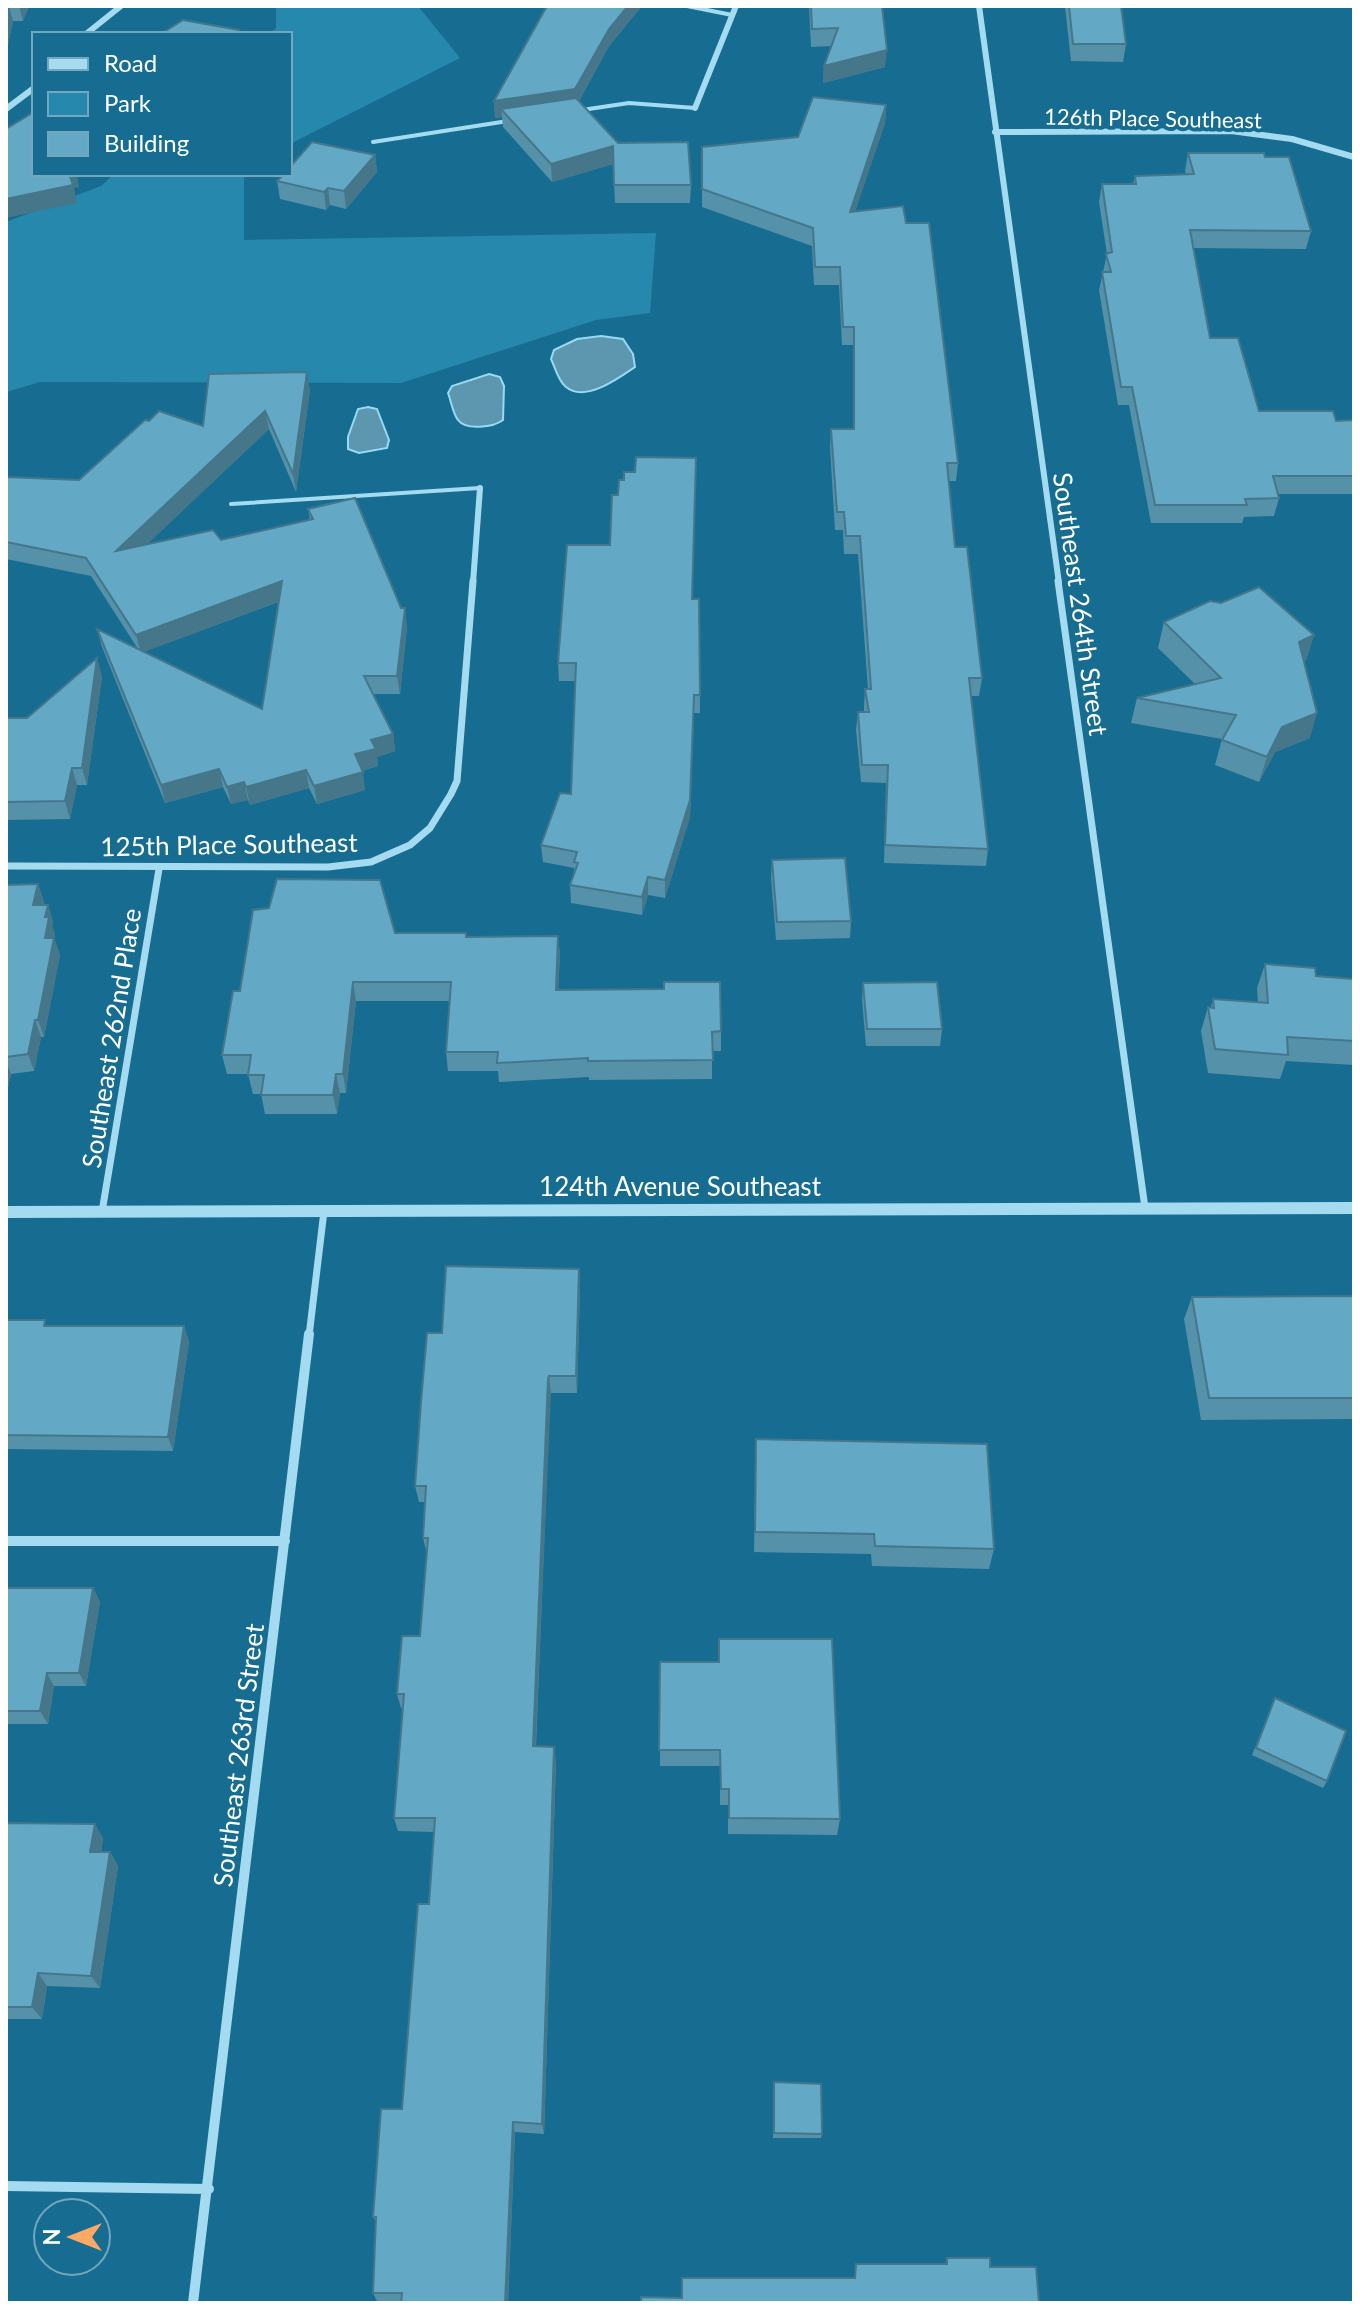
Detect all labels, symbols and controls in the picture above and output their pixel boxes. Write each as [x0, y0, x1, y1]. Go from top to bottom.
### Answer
legend [32, 32, 292, 176]
text: Road [104, 48, 157, 77]
text: Park [104, 88, 152, 117]
street label: 126th Place Southeast [1044, 103, 1262, 133]
text: Building [104, 128, 189, 157]
street label: Southeast 264th Street [1047, 470, 1115, 738]
street label: 125th Place Southeast [100, 826, 359, 862]
street label: Southeast 262nd Place [75, 906, 147, 1170]
street label: 124th Avenue Southeast [539, 1170, 822, 1202]
street label: Southeast 263rd Street [206, 1621, 270, 1888]
north arrow [32, 2197, 112, 2277]
text: N [38, 2229, 65, 2245]

